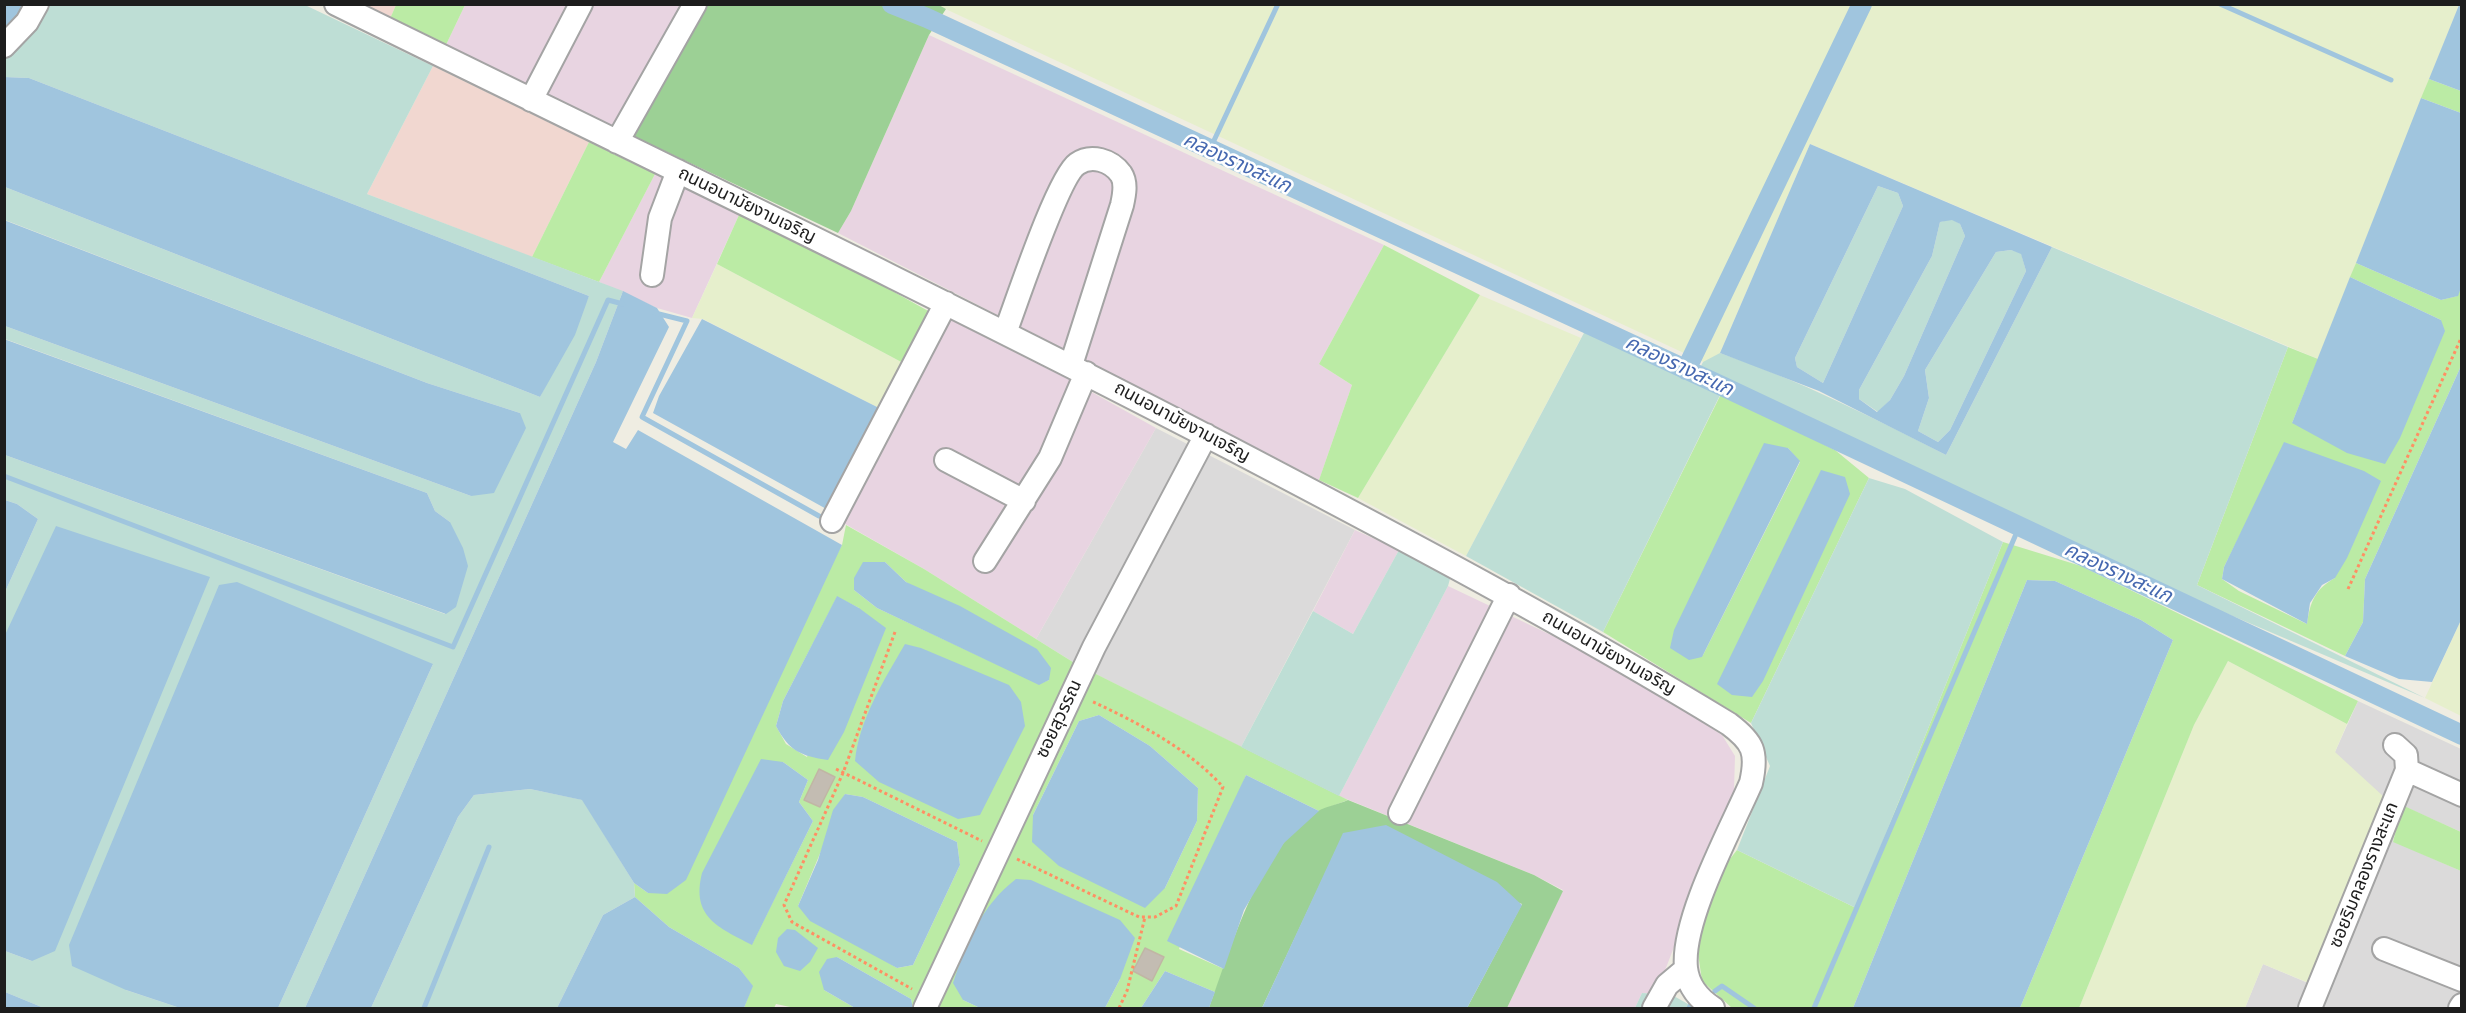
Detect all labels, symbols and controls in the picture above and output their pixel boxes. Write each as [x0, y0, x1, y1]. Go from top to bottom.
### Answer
water label: คลองรางสะแก [1179, 128, 1295, 198]
street label: ถนนอนามัยงามเจริญ [674, 162, 820, 248]
water label: คลองรางสะแก [1621, 331, 1737, 401]
street label: ถนนอนามัยงามเจริญ [1110, 377, 1254, 467]
water label: คลองรางสะแก [2060, 538, 2176, 608]
street label: ถนนอนามัยงามเจริญ [1538, 606, 1680, 700]
street label: ซอยสุวรรณ [1031, 676, 1087, 762]
street label: ซอยริมคลองรางสะแก [2325, 799, 2403, 951]

